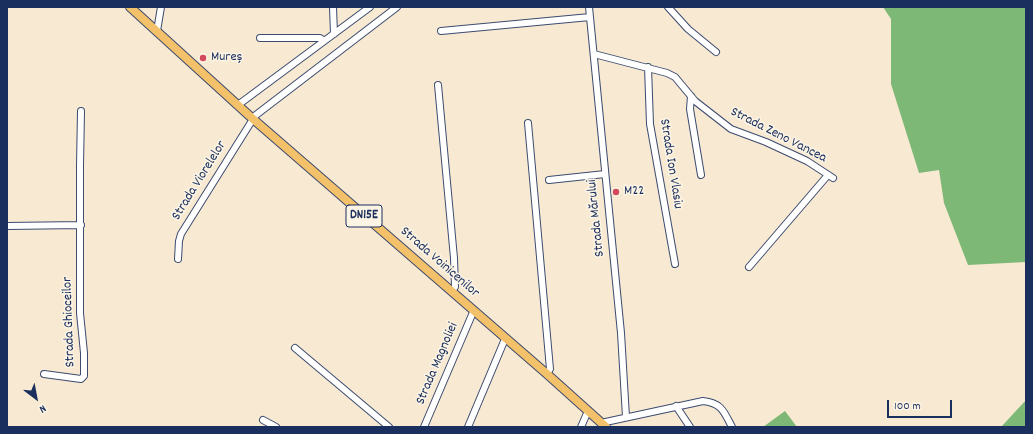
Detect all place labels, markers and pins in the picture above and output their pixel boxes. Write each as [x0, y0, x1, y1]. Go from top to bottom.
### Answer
place label: Mureș [211, 50, 242, 66]
marker: Mureș [198, 53, 208, 63]
place label: M22 [624, 184, 644, 200]
marker: M22 [611, 187, 621, 197]

